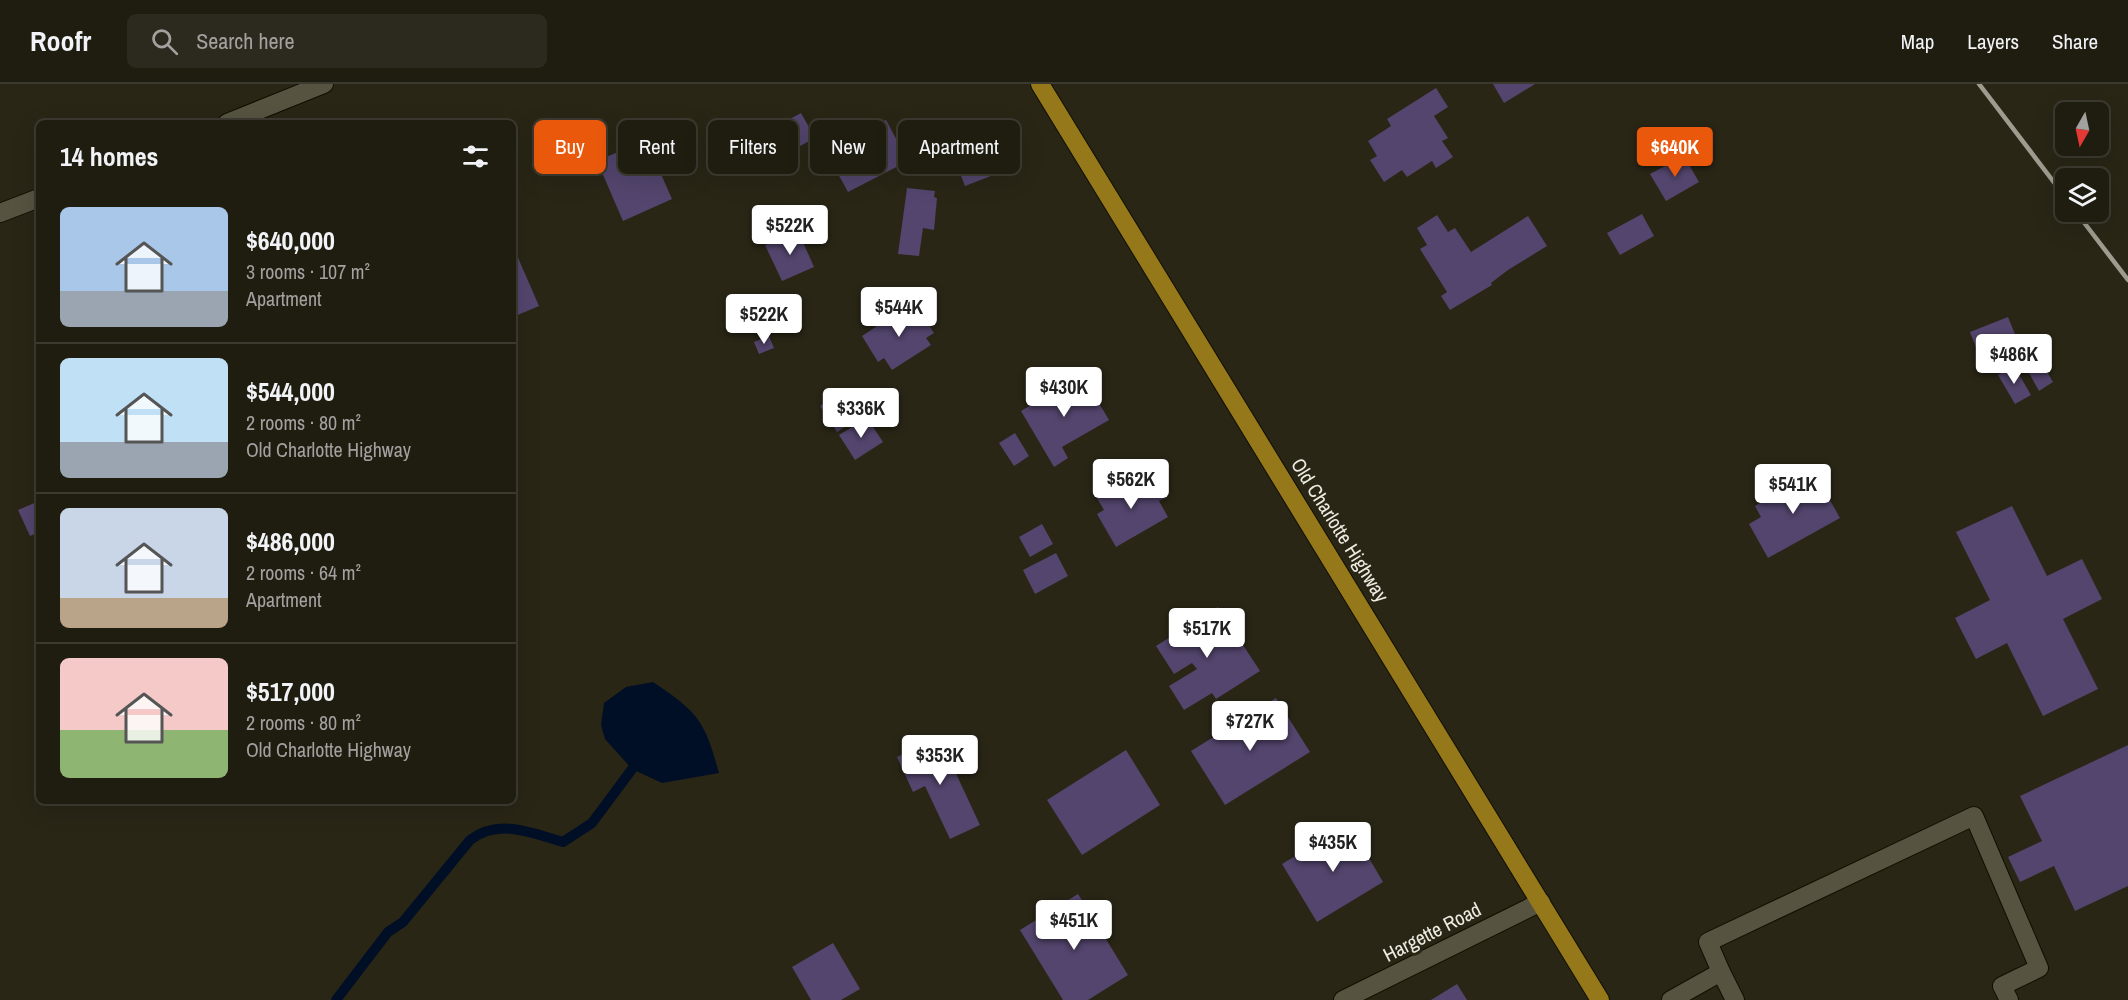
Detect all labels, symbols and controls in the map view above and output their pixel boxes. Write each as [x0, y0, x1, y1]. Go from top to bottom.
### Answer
search box [127, 14, 547, 68]
text: Roofr [30, 22, 91, 60]
icon: search [148, 25, 181, 58]
text: Search here [196, 26, 295, 56]
text: Map [1901, 27, 1934, 56]
text: Layers [1967, 27, 2019, 56]
text: Share [2052, 27, 2098, 56]
north arrow [2055, 102, 2109, 156]
map controls [2055, 102, 2109, 222]
chip: Buy [534, 120, 606, 174]
chip: Rent [618, 120, 696, 174]
chip: Filters [708, 120, 798, 174]
chip: New [810, 120, 886, 174]
chip: Apartment [898, 120, 1020, 174]
pin: $640K [1633, 127, 1717, 178]
text: $640K [1651, 133, 1699, 160]
text: 14 homes [60, 139, 158, 174]
icon: filters [459, 140, 492, 173]
button: layers [2055, 168, 2109, 222]
pin: $522K [748, 205, 832, 256]
text: $522K [766, 211, 814, 238]
text: $640,000 [246, 223, 335, 258]
icon: home [108, 231, 180, 303]
text: 3 rooms · 107 m² [246, 258, 370, 285]
text: Apartment [246, 285, 322, 312]
pin: $544K [857, 287, 941, 338]
text: $544K [875, 293, 923, 320]
pin: $522K [722, 294, 806, 345]
text: $522K [740, 300, 788, 327]
pin: $486K [1972, 334, 2056, 385]
text: $486K [1990, 340, 2038, 367]
pin: $430K [1022, 367, 1106, 418]
text: $430K [1040, 373, 1088, 400]
text: $544,000 [246, 374, 335, 409]
icon: home [108, 382, 180, 454]
pin: $336K [819, 388, 903, 439]
text: $336K [837, 394, 885, 421]
text: 2 rooms · 80 m² [246, 409, 361, 436]
text: Old Charlotte Highway [246, 436, 411, 463]
street label: Old Charlotte Highway [1285, 453, 1396, 608]
pin: $562K [1089, 459, 1173, 510]
pin: $541K [1751, 464, 1835, 515]
text: $562K [1107, 465, 1155, 492]
text: $541K [1769, 470, 1817, 497]
text: $486,000 [246, 524, 335, 559]
icon: home [108, 532, 180, 604]
text: 2 rooms · 64 m² [246, 559, 361, 586]
text: Apartment [246, 586, 322, 613]
pin: $517K [1165, 608, 1249, 659]
text: $517K [1183, 614, 1231, 641]
text: $517,000 [246, 674, 335, 709]
icon: home [108, 682, 180, 754]
pin: $727K [1208, 701, 1292, 752]
text: $727K [1226, 707, 1274, 734]
text: 2 rooms · 80 m² [246, 709, 361, 736]
pin: $353K [898, 735, 982, 786]
text: Old Charlotte Highway [246, 736, 411, 763]
text: $353K [916, 741, 964, 768]
pin: $435K [1291, 822, 1375, 873]
text: $435K [1309, 828, 1357, 855]
street label: Hargette Road [1378, 895, 1485, 968]
pin: $451K [1032, 900, 1116, 951]
text: $451K [1050, 906, 1098, 933]

